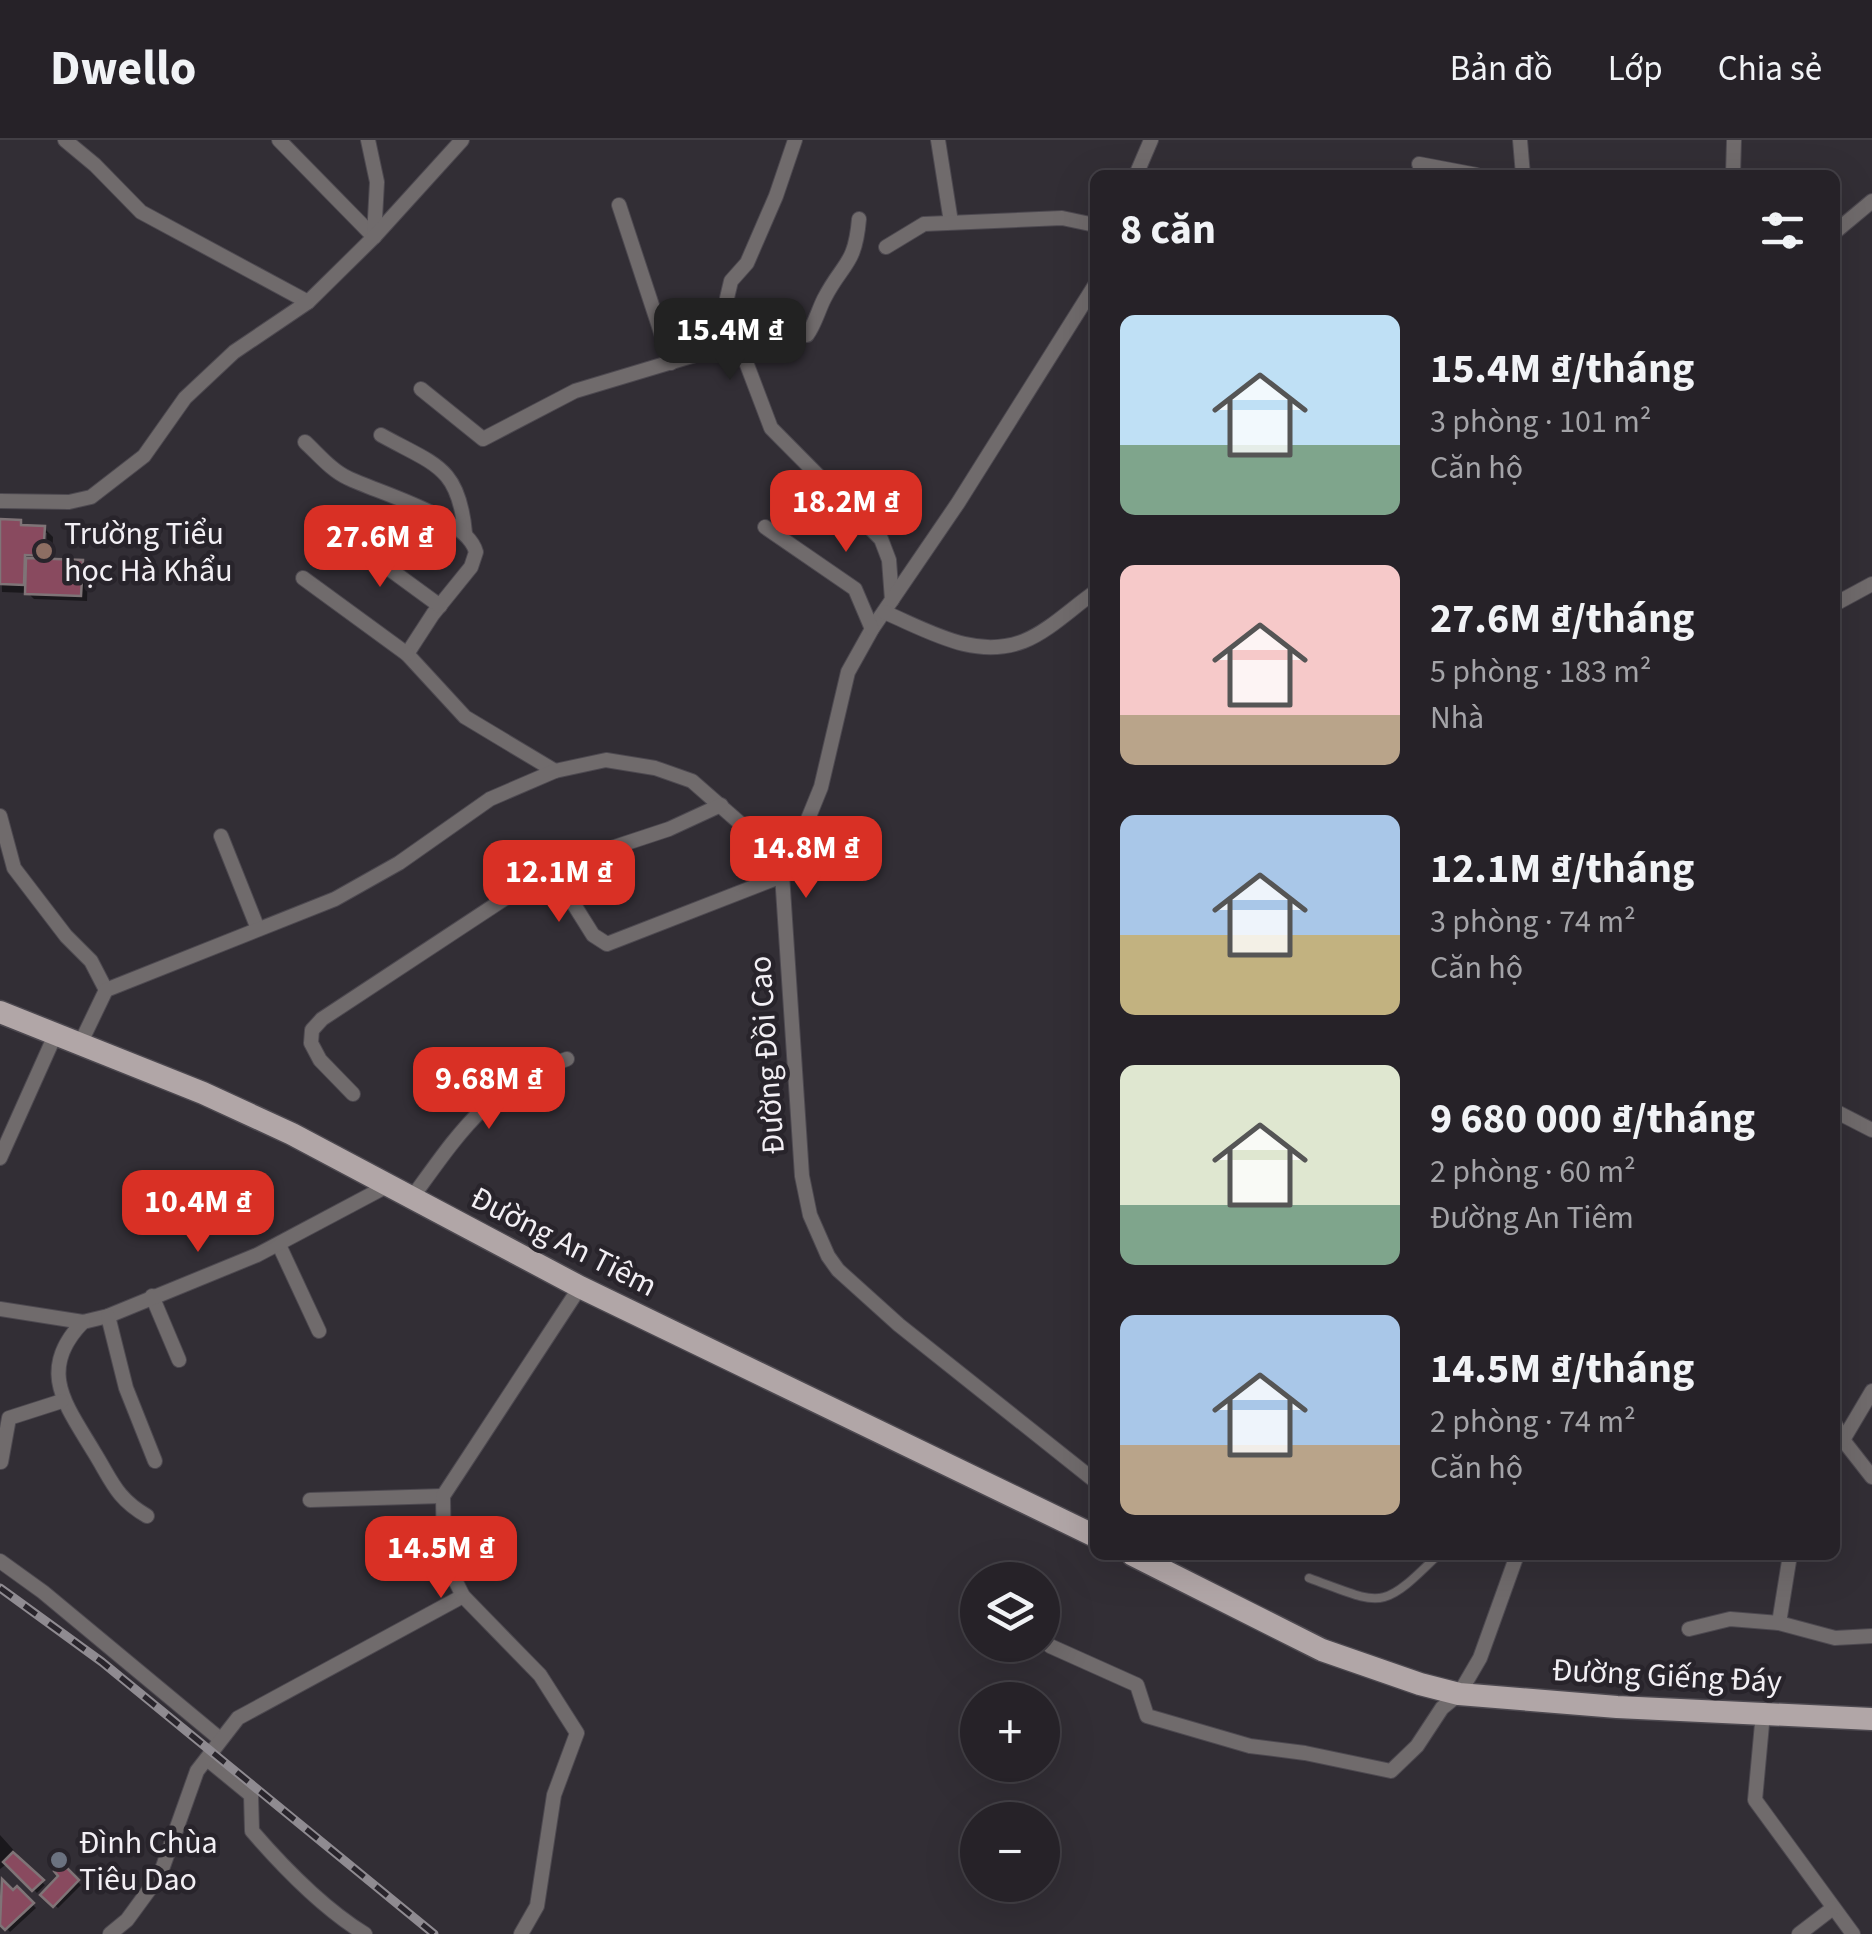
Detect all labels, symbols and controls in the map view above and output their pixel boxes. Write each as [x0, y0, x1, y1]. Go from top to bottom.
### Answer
text: Dwello [50, 35, 196, 103]
text: Bản đồ [1450, 44, 1553, 94]
text: Lớp [1608, 44, 1663, 94]
text: Chia sẻ [1718, 44, 1822, 94]
text: 8 căn [1120, 200, 1216, 260]
icon: filters [1755, 203, 1810, 258]
pin: 15.4M ₫ [638, 298, 822, 383]
text: 15.4M ₫ [676, 307, 784, 353]
text: 15.4M ₫/tháng [1430, 339, 1694, 399]
icon: home [1200, 355, 1320, 475]
text: 3 phòng · 101 m² [1430, 399, 1652, 445]
text: Căn hộ [1430, 445, 1523, 491]
pin: 18.2M ₫ [754, 470, 938, 555]
text: 18.2M ₫ [792, 479, 900, 525]
pin: 27.6M ₫ [288, 505, 472, 590]
place label: Trường Tiểu học Hà Khẩu [64, 511, 233, 594]
text: 27.6M ₫ [326, 514, 434, 560]
marker: Trường Tiểu học Hà Khẩu [33, 540, 55, 562]
text: 27.6M ₫/tháng [1430, 589, 1694, 649]
icon: home [1200, 605, 1320, 725]
text: 5 phòng · 183 m² [1430, 649, 1652, 695]
text: Nhà [1430, 695, 1484, 741]
pin: 14.8M ₫ [714, 816, 898, 901]
text: 14.8M ₫ [752, 825, 860, 871]
text: 12.1M ₫/tháng [1430, 839, 1694, 899]
pin: 12.1M ₫ [467, 840, 651, 925]
text: 12.1M ₫ [505, 849, 613, 895]
icon: home [1200, 855, 1320, 975]
text: 3 phòng · 74 m² [1430, 899, 1636, 945]
text: Căn hộ [1430, 945, 1523, 991]
street label: Đường Đồi Cao [737, 954, 797, 1156]
pin: 9.68M ₫ [397, 1047, 581, 1132]
text: 9.68M ₫ [435, 1056, 543, 1102]
text: 9 680 000 ₫/tháng [1430, 1089, 1755, 1149]
icon: home [1200, 1105, 1320, 1225]
text: 2 phòng · 60 m² [1430, 1149, 1636, 1195]
pin: 10.4M ₫ [106, 1170, 290, 1255]
street label: Đường An Tiêm [462, 1175, 665, 1309]
text: 10.4M ₫ [144, 1179, 252, 1225]
text: Đường An Tiêm [1430, 1195, 1634, 1241]
text: 14.5M ₫/tháng [1430, 1339, 1694, 1399]
icon: home [1200, 1355, 1320, 1475]
text: 2 phòng · 74 m² [1430, 1399, 1636, 1445]
text: Căn hộ [1430, 1445, 1523, 1491]
pin: 14.5M ₫ [349, 1516, 533, 1601]
text: 14.5M ₫ [387, 1525, 495, 1571]
map controls [960, 1562, 1060, 1902]
button: layers [960, 1562, 1060, 1662]
street label: Đường Giếng Đáy [1551, 1647, 1783, 1705]
button: + [960, 1682, 1060, 1782]
button: − [960, 1802, 1060, 1902]
place label: Đình Chùa Tiêu Dao [79, 1820, 218, 1903]
marker: Đình Chùa Tiêu Dao [48, 1849, 70, 1871]

